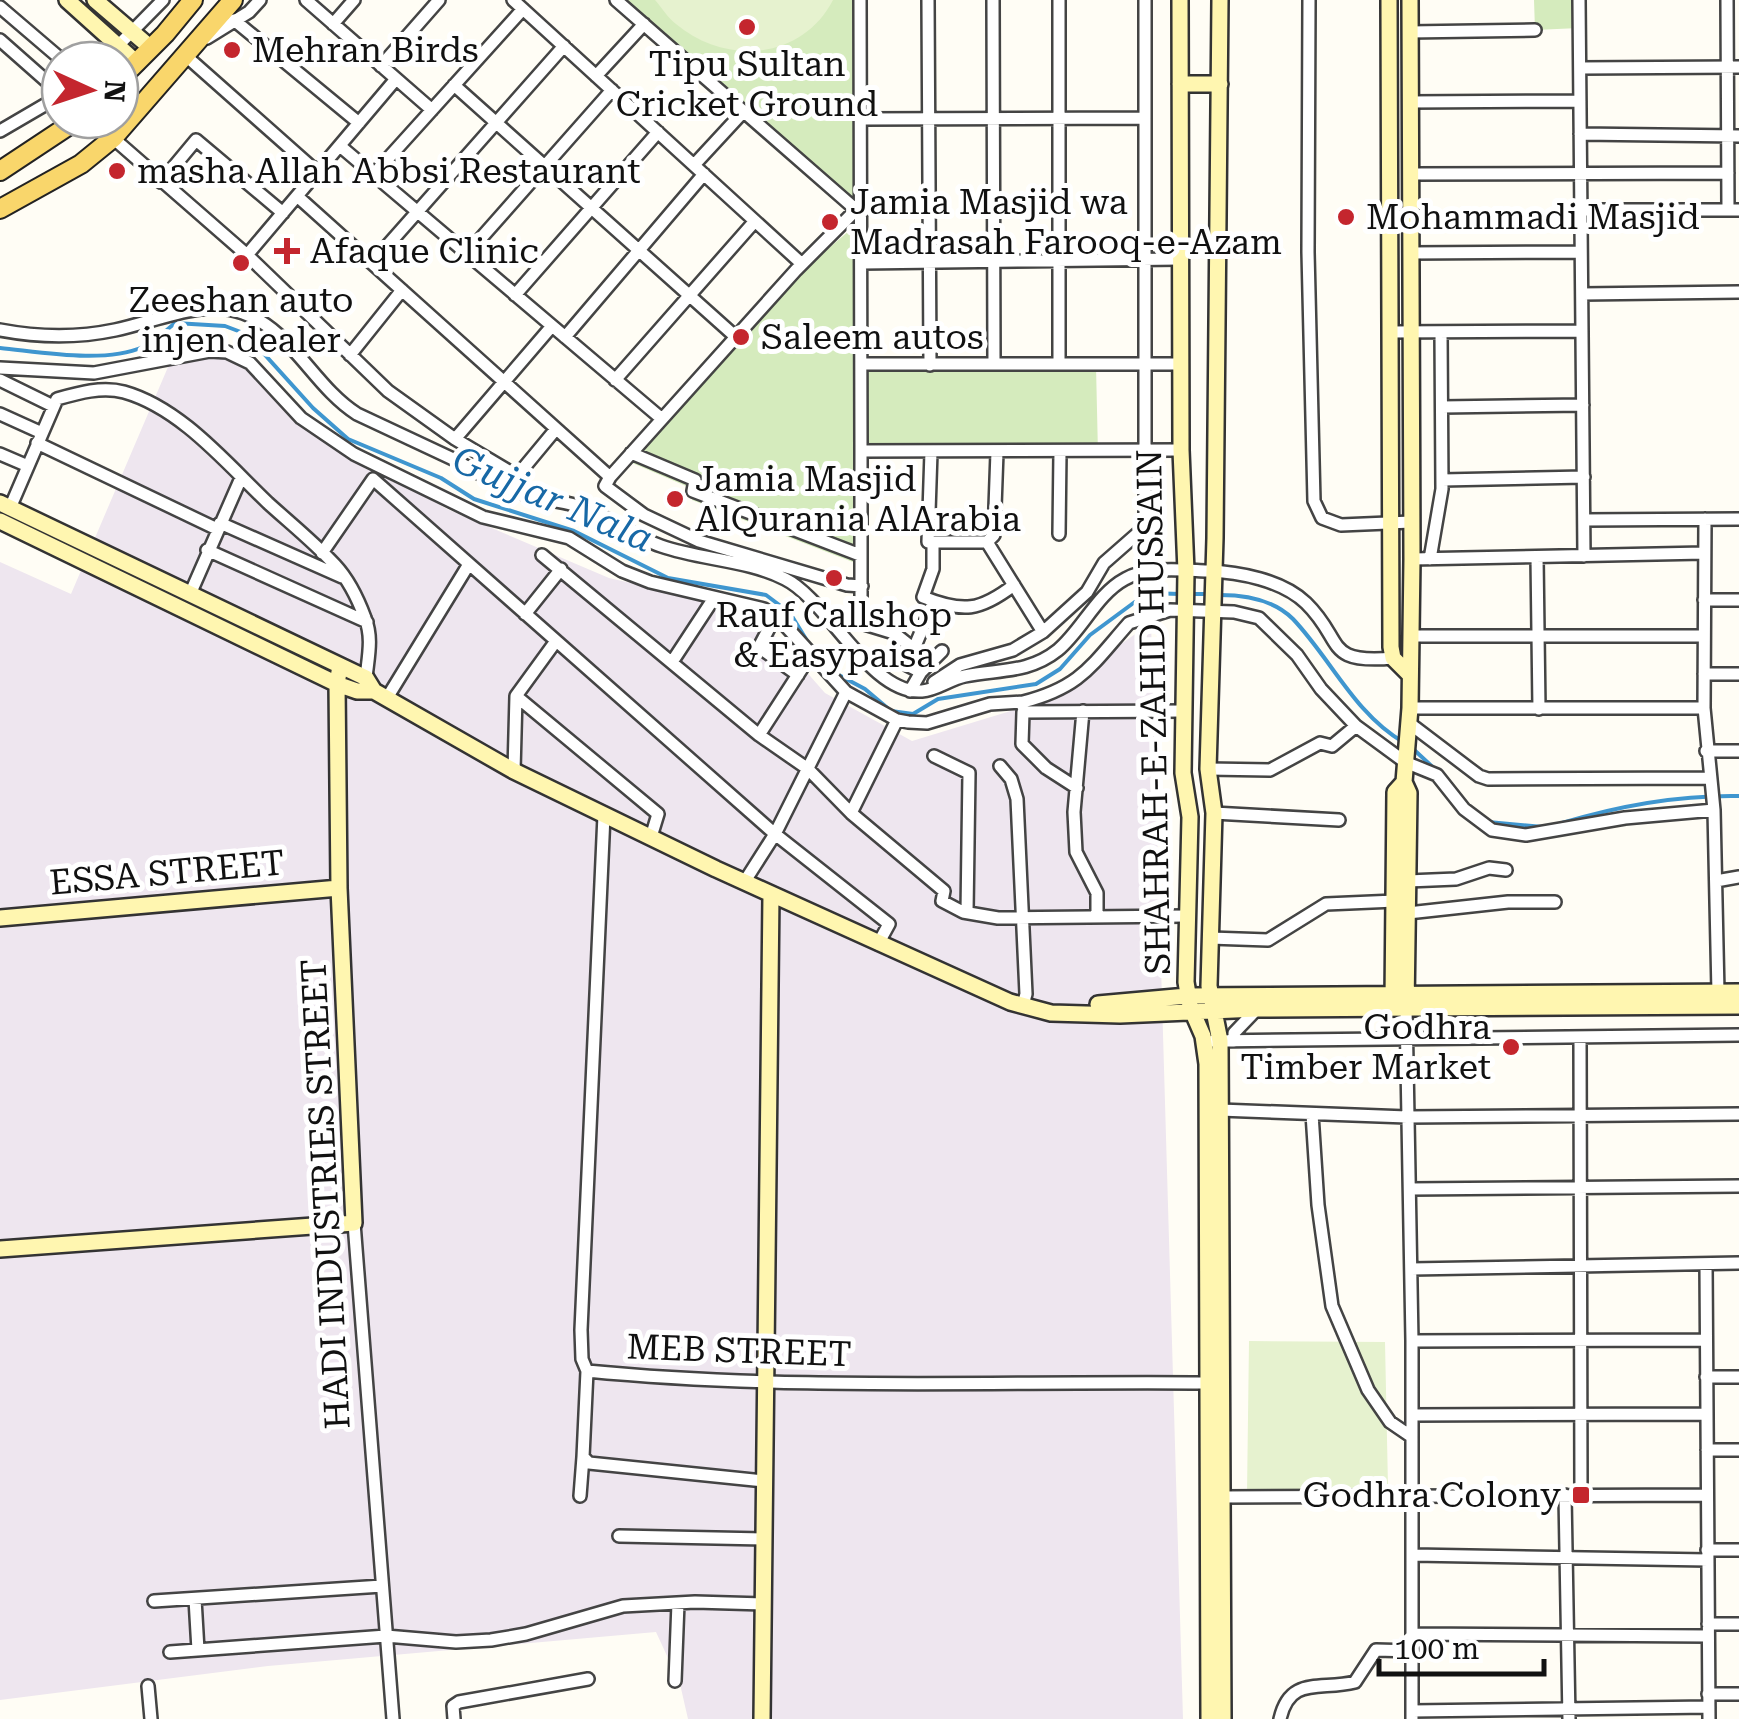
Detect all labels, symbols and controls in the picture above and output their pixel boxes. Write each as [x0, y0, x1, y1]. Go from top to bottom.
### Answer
marker: Tipu Sultan Cricket Ground [736, 16, 758, 38]
place label: Mehran Birds [252, 30, 479, 71]
marker: Mehran Birds [221, 39, 243, 61]
north arrow [40, 40, 140, 140]
place label: Tipu Sultan Cricket Ground [616, 44, 878, 125]
text: N [97, 80, 132, 103]
place label: masha Allah Abbsi Restaurant [137, 151, 641, 192]
marker: masha Allah Abbsi Restaurant [106, 160, 128, 182]
place label: Jamia Masjid wa Madrasah Farooq-e-Azam [850, 182, 1282, 263]
place label: Mohammadi Masjid [1366, 197, 1700, 238]
marker: Mohammadi Masjid [1335, 206, 1357, 228]
marker: Jamia Masjid wa Madrasah Farooq-e-Azam [819, 211, 841, 233]
place label: Afaque Clinic [310, 231, 539, 272]
marker: Afaque Clinic [274, 238, 300, 264]
marker: Zeeshan auto injen dealer [230, 252, 252, 274]
place label: Zeeshan auto injen dealer [128, 280, 354, 361]
place label: Saleem autos [761, 317, 984, 358]
marker: Saleem autos [730, 326, 752, 348]
water label: Gujjar Nala [446, 437, 660, 562]
street label: SHAHRAH-E-ZAHID HUSSAIN [1129, 449, 1179, 975]
place label: Jamia Masjid AlQurania AlArabia [695, 459, 1021, 540]
marker: Jamia Masjid AlQurania AlArabia [664, 488, 686, 510]
marker: Rauf Callshop & Easypaisa [823, 567, 845, 589]
place label: Rauf Callshop & Easypaisa [716, 595, 952, 676]
street label: ESSA STREET [48, 842, 286, 904]
street label: HADI INDUSTRIES STREET [293, 958, 359, 1430]
place label: Godhra Timber Market [1240, 1007, 1491, 1088]
marker: Godhra Timber Market [1500, 1036, 1522, 1058]
street label: MEB STREET [626, 1327, 852, 1375]
place label: Godhra Colony [1303, 1475, 1561, 1516]
marker: Godhra Colony [1570, 1484, 1592, 1506]
scale bar [1379, 1614, 1544, 1676]
text: 100 m [1394, 1631, 1479, 1666]

